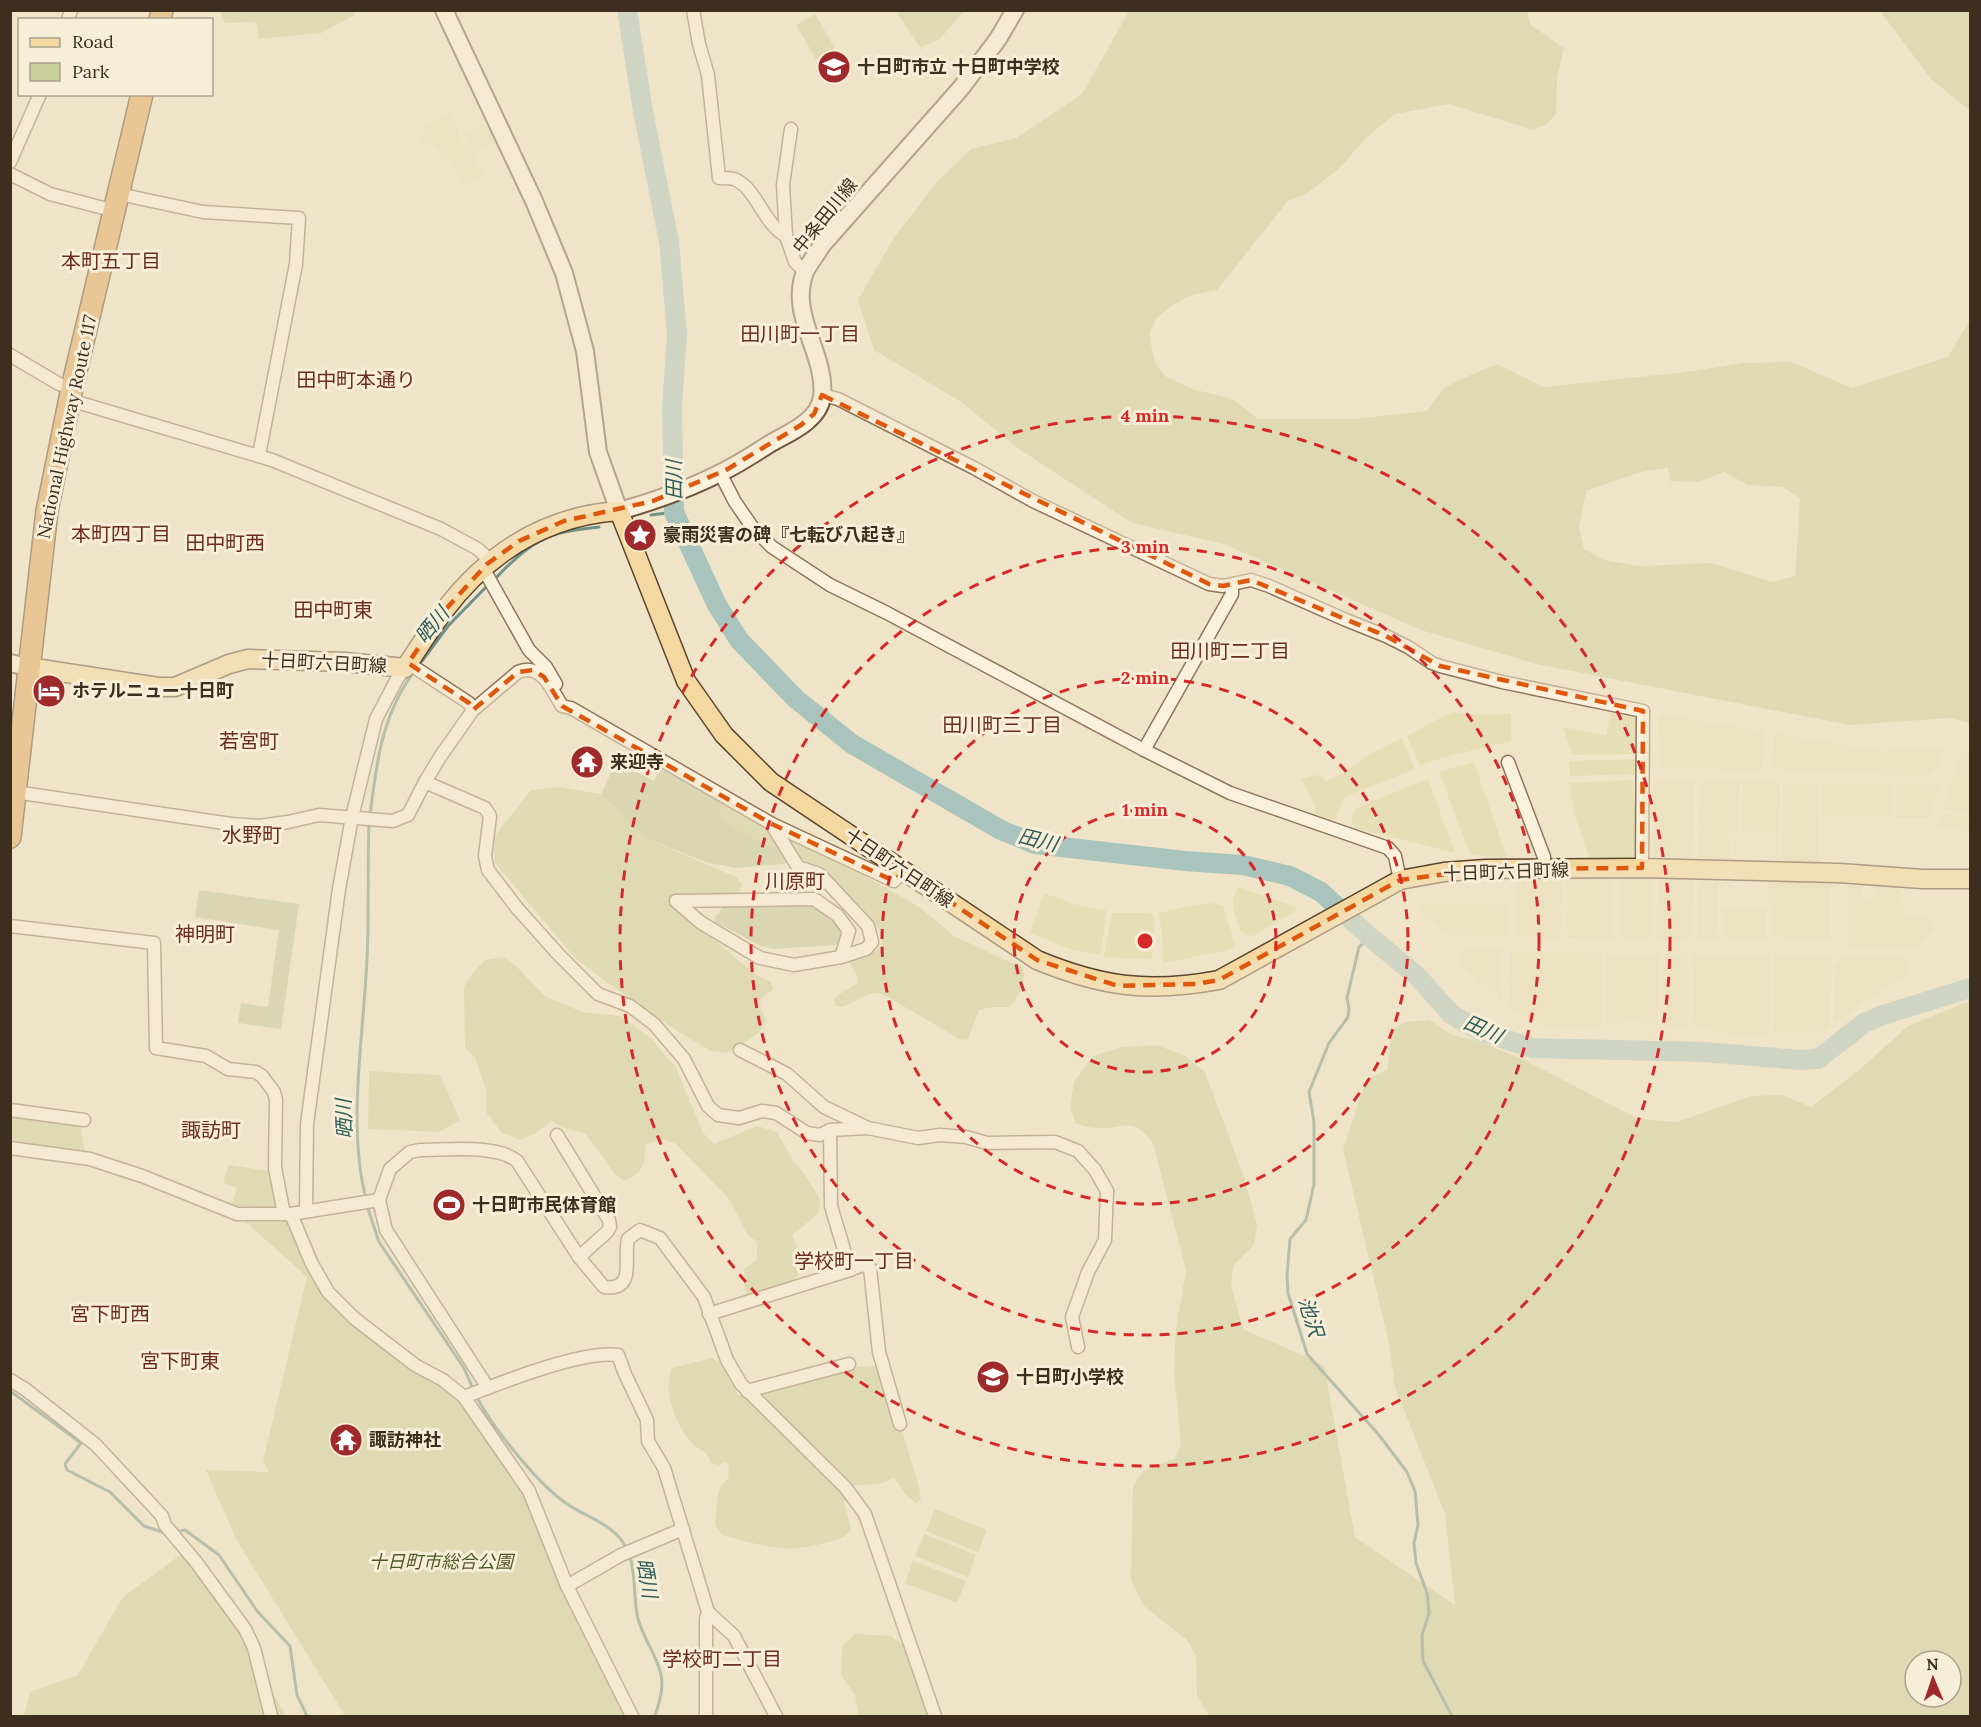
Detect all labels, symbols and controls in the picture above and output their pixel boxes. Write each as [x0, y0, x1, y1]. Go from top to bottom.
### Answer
legend [18, 18, 213, 96]
text: Road [72, 30, 114, 53]
school or university icon: 十日町市立 十日町中学校 [816, 49, 852, 85]
place label: 十日町市立 十日町中学校 [857, 55, 1060, 78]
text: Park [72, 60, 110, 83]
street label: 中条田川線 [787, 173, 862, 258]
district label: 本町五丁目 [61, 248, 161, 273]
street label: National Highway Route 117 [32, 313, 101, 541]
district label: 田川町一丁目 [740, 321, 860, 346]
district label: 田中町本通り [296, 367, 416, 392]
text: 4 min [1121, 404, 1170, 427]
water label: 田川 [661, 458, 686, 500]
place icon: 豪雨災害の碑『七転び八起き』 [622, 517, 658, 553]
district label: 本町四丁目 [71, 521, 171, 546]
place label: 豪雨災害の碑『七転び八起き』 [663, 523, 915, 546]
district label: 田中町西 [185, 530, 265, 555]
text: 3 min [1121, 535, 1170, 558]
district label: 田中町東 [293, 597, 373, 622]
water label: 晒川 [409, 600, 455, 648]
district label: 田川町二丁目 [1170, 638, 1290, 663]
street label: 十日町六日町線 [261, 648, 388, 677]
text: 2 min [1121, 666, 1170, 689]
hotel icon: ホテルニュー十日町 [31, 673, 67, 709]
place label: ホテルニュー十日町 [72, 679, 234, 702]
district label: 田川町三丁目 [942, 712, 1062, 737]
district label: 若宮町 [219, 728, 279, 753]
temple icon: 来迎寺 [569, 744, 605, 780]
place label: 来迎寺 [610, 750, 664, 773]
text: 1 min [1122, 798, 1168, 821]
district label: 水野町 [222, 822, 282, 847]
street label: 十日町六日町線 [841, 823, 958, 912]
water label: 田川 [1016, 823, 1062, 857]
street label: 十日町六日町線 [1443, 858, 1569, 885]
district label: 川原町 [765, 868, 825, 893]
district label: 神明町 [175, 921, 235, 946]
centre of rings [1135, 931, 1155, 951]
water label: 田川 [1460, 1009, 1508, 1049]
water label: 晒川 [330, 1097, 357, 1139]
district label: 諏訪町 [181, 1117, 241, 1142]
sports icon: 十日町市民体育館 [431, 1187, 467, 1223]
place label: 十日町市民体育館 [472, 1193, 616, 1216]
district label: 学校町一丁目 [794, 1248, 914, 1273]
water label: 池沢 [1294, 1294, 1330, 1343]
district label: 宮下町西 [70, 1301, 150, 1326]
district label: 宮下町東 [140, 1348, 220, 1373]
school or university icon: 十日町小学校 [975, 1359, 1011, 1395]
place label: 十日町小学校 [1016, 1365, 1124, 1388]
temple icon: 諏訪神社 [328, 1422, 364, 1458]
place label: 諏訪神社 [369, 1428, 441, 1451]
park label: 十日町市総合公園 [369, 1550, 516, 1573]
water label: 晒川 [632, 1556, 664, 1602]
district label: 学校町二丁目 [662, 1646, 782, 1671]
north arrow [1903, 1649, 1963, 1709]
text: N [1926, 1654, 1939, 1674]

